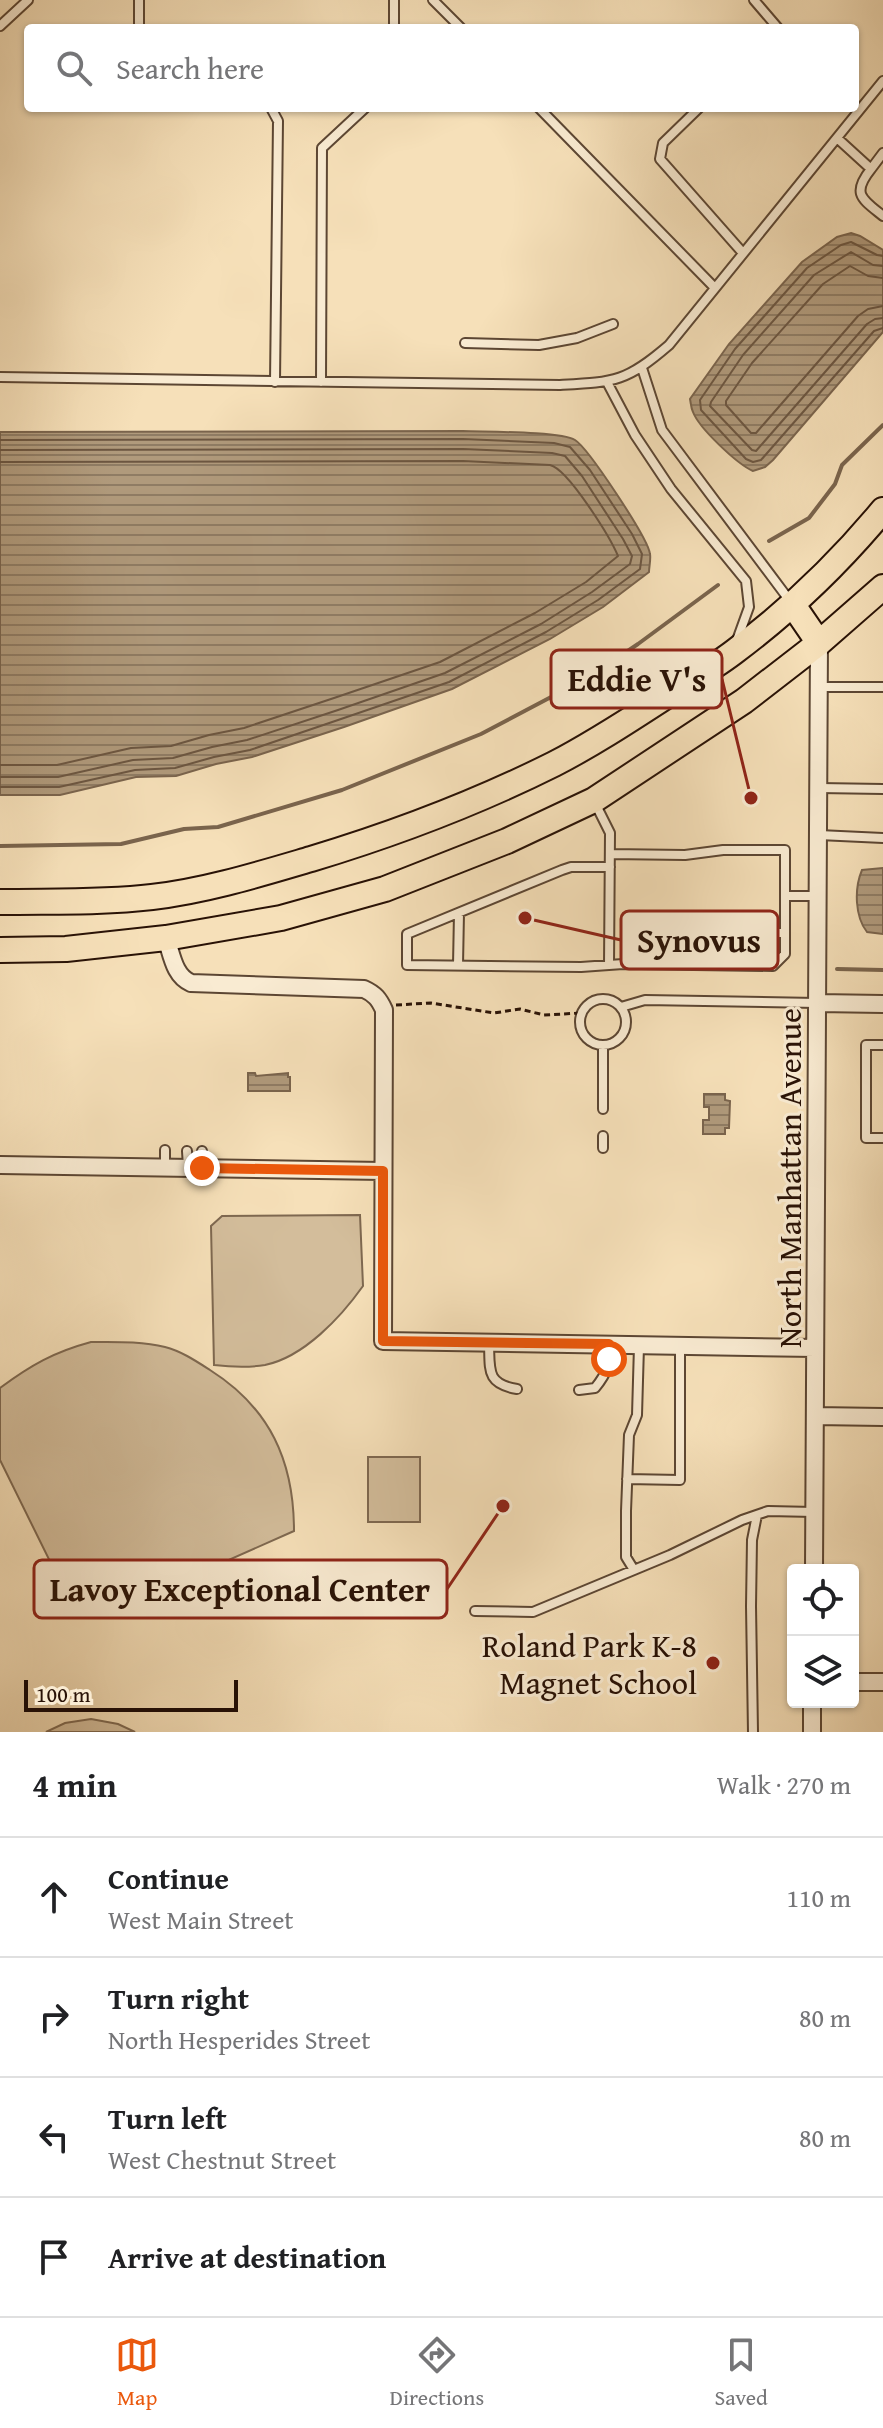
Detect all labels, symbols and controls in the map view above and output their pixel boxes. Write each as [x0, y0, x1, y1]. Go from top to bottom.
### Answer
search box [24, 24, 859, 112]
icon: search [52, 46, 96, 90]
text: Search here [116, 46, 264, 90]
callout: Eddie V's [551, 650, 722, 708]
text: Eddie V's [568, 654, 706, 703]
callout: Synovus [621, 911, 778, 969]
text: Synovus [637, 915, 761, 964]
street label: North Manhattan Avenue [766, 1008, 813, 1348]
route end [184, 1150, 220, 1186]
route start [591, 1341, 627, 1377]
callout: Lavoy Exceptional Center [34, 1560, 447, 1618]
text: Lavoy Exceptional Center [50, 1564, 431, 1613]
map controls [787, 1564, 859, 1708]
button: locate [787, 1564, 859, 1636]
place label: Roland Park K-8 Magnet School [482, 1622, 697, 1706]
button: layers [787, 1636, 859, 1708]
marker: Roland Park K-8 Magnet School [704, 1654, 722, 1672]
scale bar [24, 1676, 238, 1712]
text: 100 m [36, 1678, 91, 1710]
text: 4 min [32, 1760, 117, 1809]
text: Walk · 270 m [717, 1765, 851, 1804]
text: Continue [108, 1856, 229, 1900]
icon: ahead [32, 1875, 76, 1919]
text: 110 m [786, 1878, 851, 1917]
text: West Main Street [108, 1900, 294, 1939]
text: Turn right [108, 1976, 249, 2020]
icon: right [32, 1995, 76, 2039]
text: 80 m [799, 1998, 851, 2037]
text: North Hesperides Street [108, 2020, 370, 2059]
text: Turn left [108, 2096, 227, 2140]
icon: left [32, 2115, 76, 2159]
text: 80 m [799, 2118, 851, 2157]
text: West Chestnut Street [108, 2140, 336, 2179]
icon: arrive [32, 2235, 76, 2279]
text: Arrive at destination [108, 2235, 386, 2279]
tab: Map [115, 2333, 159, 2413]
tab: Directions [390, 2333, 484, 2413]
tab: Saved [715, 2333, 768, 2413]

